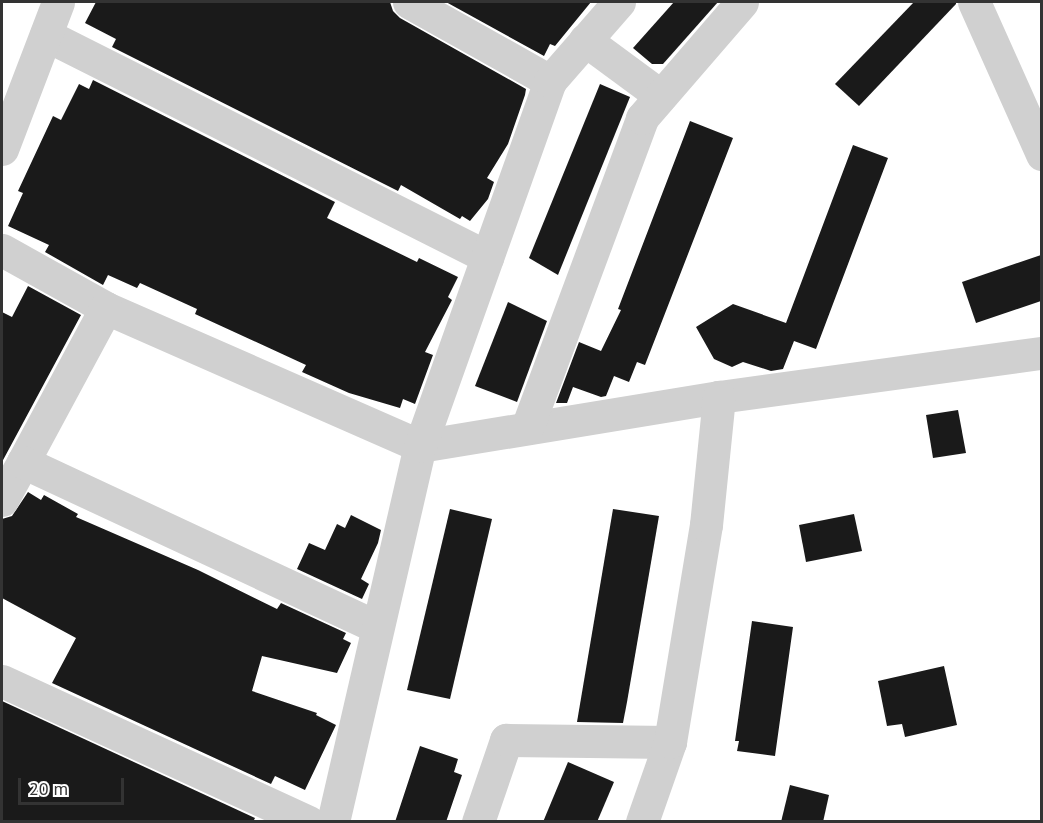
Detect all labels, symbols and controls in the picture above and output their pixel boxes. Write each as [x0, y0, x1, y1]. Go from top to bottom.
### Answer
scale bar [21, 766, 128, 804]
text: 20 m [29, 777, 68, 800]

